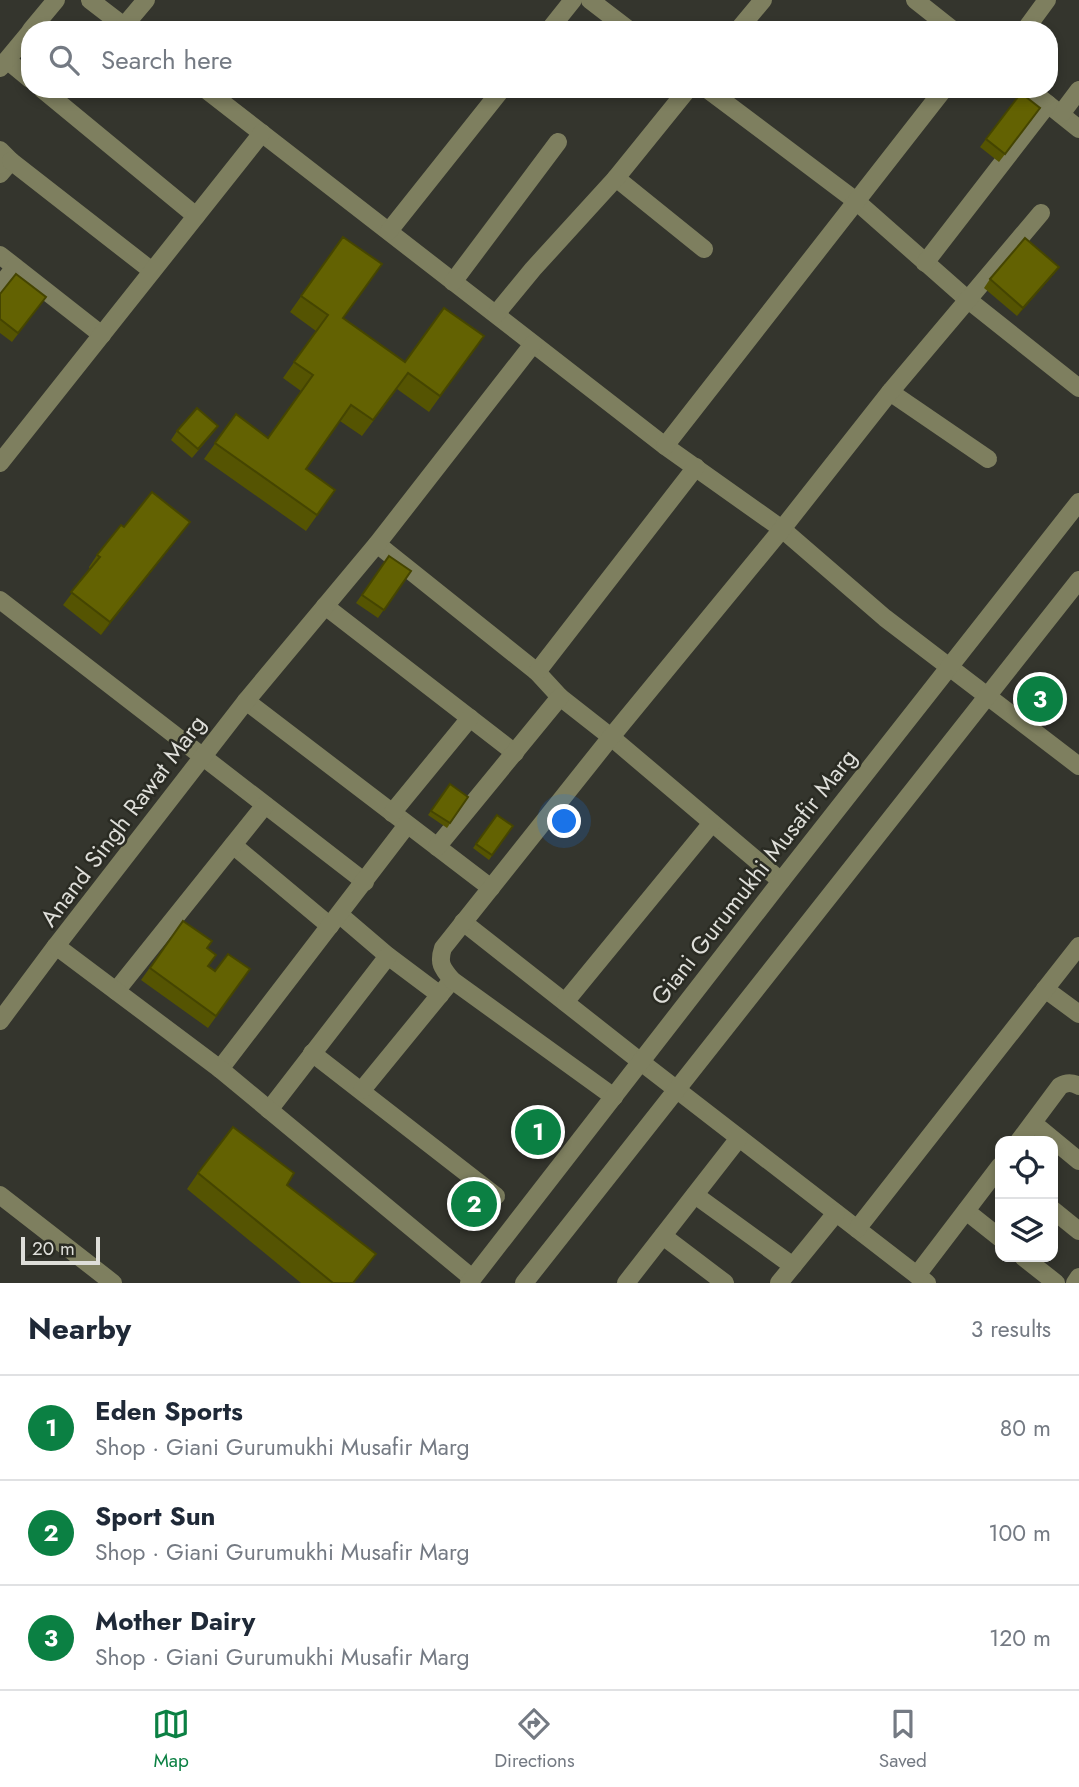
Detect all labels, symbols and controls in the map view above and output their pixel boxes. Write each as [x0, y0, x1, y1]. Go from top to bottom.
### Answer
search box [21, 21, 1058, 98]
icon: search [45, 41, 83, 79]
text: Search here [101, 41, 233, 79]
pin: 3 [1017, 673, 1063, 725]
street label: Anand Singh Rawat Marg [31, 707, 214, 934]
street label: Giani Gurumukhi Musafir Marg [642, 741, 865, 1012]
your location [547, 804, 581, 838]
pin: 1 [515, 1106, 561, 1158]
map controls [995, 1136, 1058, 1262]
button: locate [995, 1136, 1058, 1199]
pin: 2 [451, 1178, 497, 1230]
button: layers [995, 1199, 1058, 1262]
scale bar [21, 1234, 100, 1266]
text: 20 m [32, 1235, 75, 1262]
text: Nearby [28, 1307, 131, 1350]
text: 3 results [971, 1312, 1051, 1346]
text: Eden Sports [95, 1392, 243, 1430]
text: 1 [45, 1411, 57, 1445]
text: 80 m [1000, 1411, 1051, 1445]
text: Shop · Giani Gurumukhi Musafir Marg [95, 1430, 470, 1464]
text: Sport Sun [95, 1497, 216, 1535]
text: 2 [43, 1516, 59, 1550]
text: 100 m [988, 1516, 1051, 1550]
text: Shop · Giani Gurumukhi Musafir Marg [95, 1535, 470, 1569]
text: Mother Dairy [95, 1602, 255, 1640]
text: 3 [44, 1621, 58, 1655]
text: 120 m [989, 1621, 1051, 1655]
text: Shop · Giani Gurumukhi Musafir Marg [95, 1640, 470, 1674]
tab: Map [152, 1705, 190, 1774]
tab: Directions [494, 1705, 575, 1774]
tab: Saved [879, 1705, 927, 1774]

